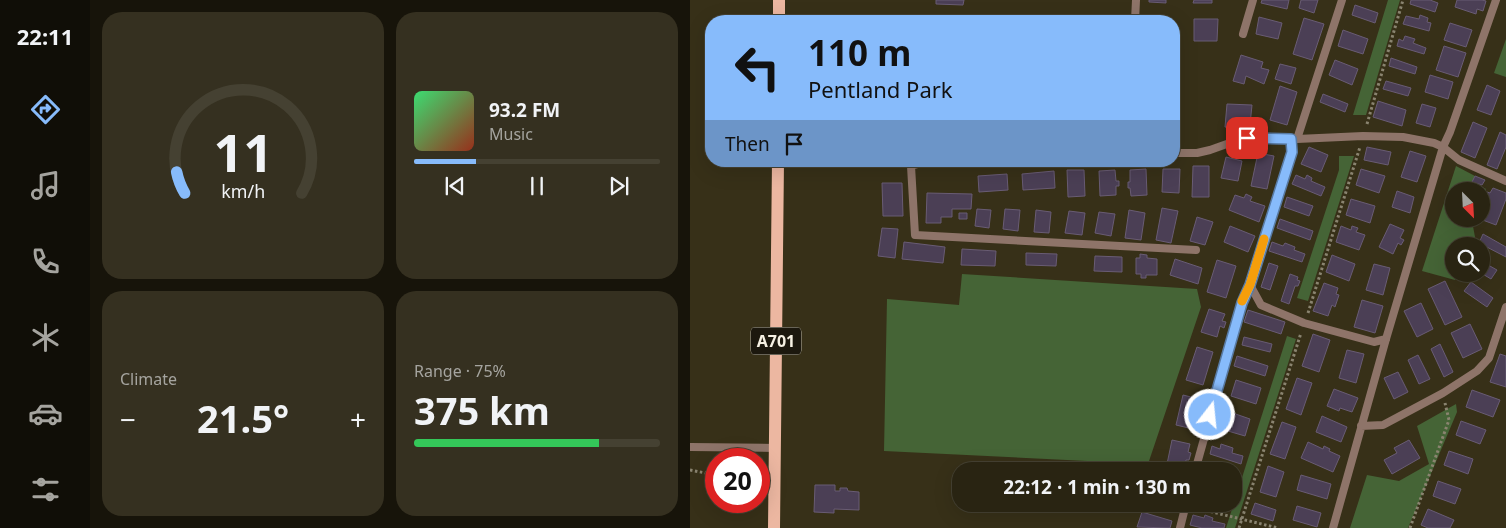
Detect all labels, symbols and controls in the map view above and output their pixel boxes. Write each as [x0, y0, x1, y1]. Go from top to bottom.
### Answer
text: 22:11 [17, 21, 73, 51]
text: 110 m [808, 29, 911, 76]
icon: left [725, 35, 790, 100]
text: Pentland Park [808, 74, 953, 104]
icon: directions [28, 92, 63, 127]
text: 93.2 FM [489, 97, 560, 123]
text: 11 [213, 116, 273, 187]
pin [1226, 117, 1268, 159]
text: Music [489, 123, 533, 145]
icon: arrive [1233, 124, 1261, 152]
icon: arrive [780, 130, 808, 158]
text: Then [725, 131, 770, 157]
icon: music [28, 168, 63, 203]
icon: previous [441, 172, 469, 200]
icon: pause [523, 172, 551, 200]
icon: next [605, 172, 633, 200]
text: km/h [221, 179, 265, 203]
north arrow [1445, 182, 1490, 228]
map controls [1445, 182, 1490, 282]
button: search [1445, 237, 1490, 282]
icon: phone [28, 244, 63, 279]
icon: climate [28, 320, 63, 355]
road number: A701 [751, 328, 801, 354]
text: Range · 75% [414, 360, 506, 382]
text: Climate [120, 368, 177, 390]
text: 375 km [414, 384, 550, 436]
position arrow [1183, 388, 1235, 440]
text: 21.5° [197, 392, 289, 444]
icon: car [28, 396, 63, 431]
text: − [120, 400, 136, 438]
text: + [350, 400, 366, 438]
speed limit sign: 20 [705, 448, 770, 513]
icon: filters [28, 472, 63, 507]
text: 22:12 · 1 min · 130 m [1003, 474, 1191, 500]

